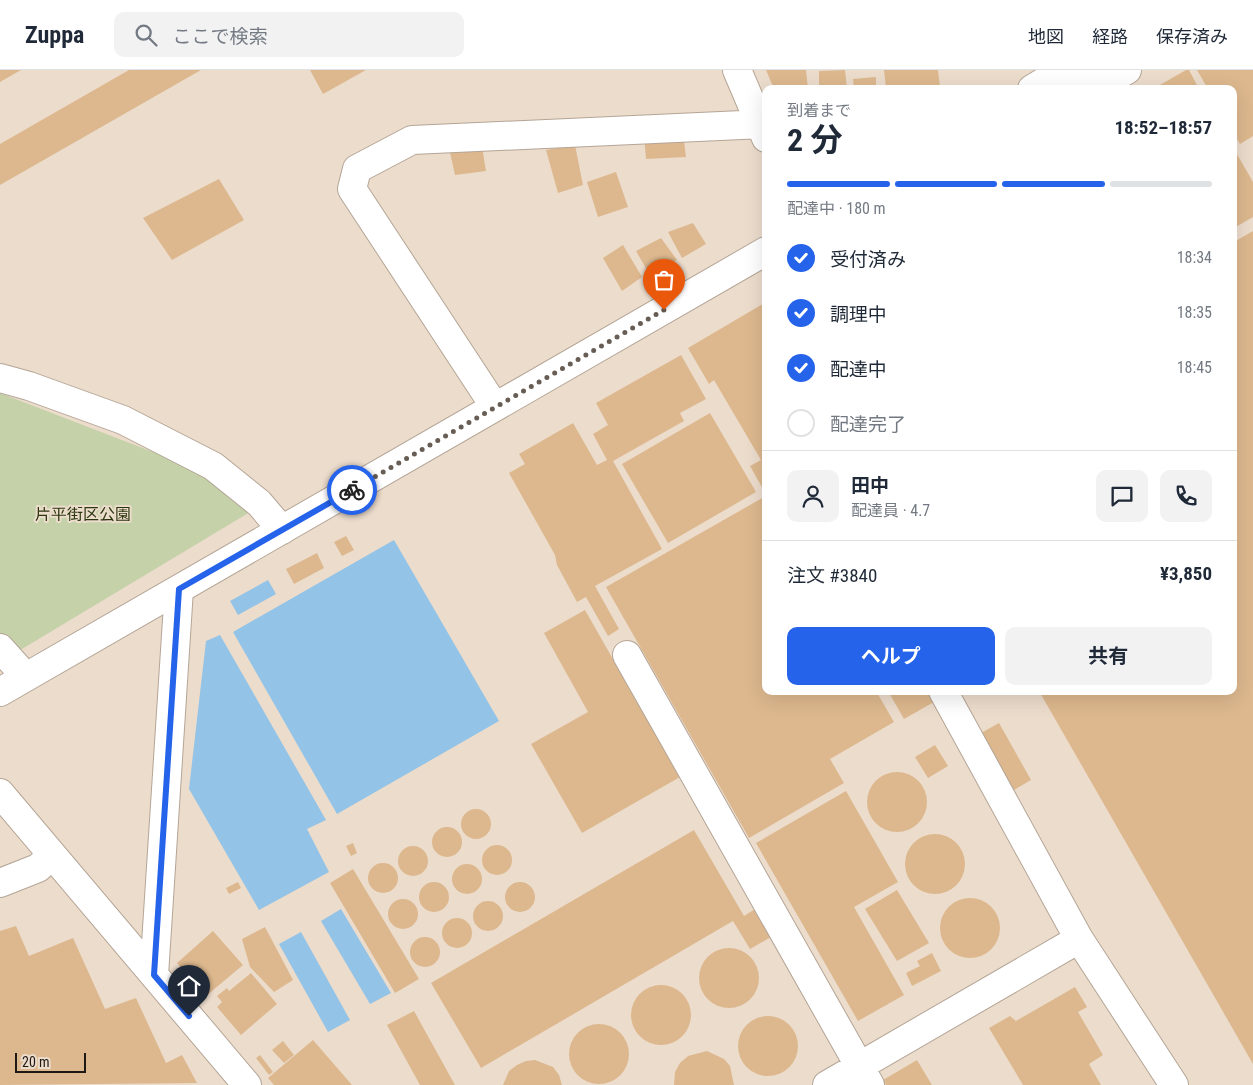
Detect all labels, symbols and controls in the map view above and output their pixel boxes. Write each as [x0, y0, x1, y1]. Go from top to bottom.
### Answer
search box [114, 12, 464, 57]
text: Zuppa [25, 21, 84, 49]
icon: search [132, 21, 160, 49]
text: ここで検索 [172, 25, 267, 48]
text: 地図 [1028, 26, 1064, 47]
text: 経路 [1092, 26, 1128, 47]
text: 保存済み [1156, 26, 1228, 47]
text: 到着まで [787, 101, 851, 120]
text: 18:52–18:57 [1114, 116, 1212, 139]
text: 2 分 [787, 121, 843, 159]
text: 配達中 · 180 m [787, 199, 886, 218]
icon: check [787, 244, 815, 272]
text: 受付済み [830, 248, 906, 271]
text: 18:34 [1177, 248, 1212, 267]
pin [643, 259, 685, 310]
icon: bag [650, 266, 678, 294]
icon: check [787, 299, 815, 327]
text: 調理中 [830, 303, 887, 326]
text: 18:35 [1177, 303, 1212, 322]
icon: check [787, 354, 815, 382]
text: 配達中 [830, 358, 887, 381]
text: 18:45 [1177, 358, 1212, 377]
text: 配達完了 [830, 413, 906, 436]
courier [327, 465, 377, 515]
button: person [787, 470, 839, 522]
button: chat [1096, 470, 1148, 522]
button: phone [1160, 470, 1212, 522]
text: 田中 [851, 474, 889, 497]
icon: bike [338, 476, 366, 504]
text: 配達員 · 4.7 [851, 501, 930, 520]
park label: 片平街区公園 [35, 505, 131, 524]
text: ¥3,850 [1160, 562, 1212, 585]
text: 注文 #3840 [787, 564, 877, 587]
button: ヘルプ [787, 627, 995, 685]
button: 共有 [1005, 627, 1212, 685]
pin [168, 965, 210, 1016]
icon: home [175, 972, 203, 1000]
scale bar [15, 1050, 86, 1073]
text: 20 m [22, 1054, 50, 1070]

